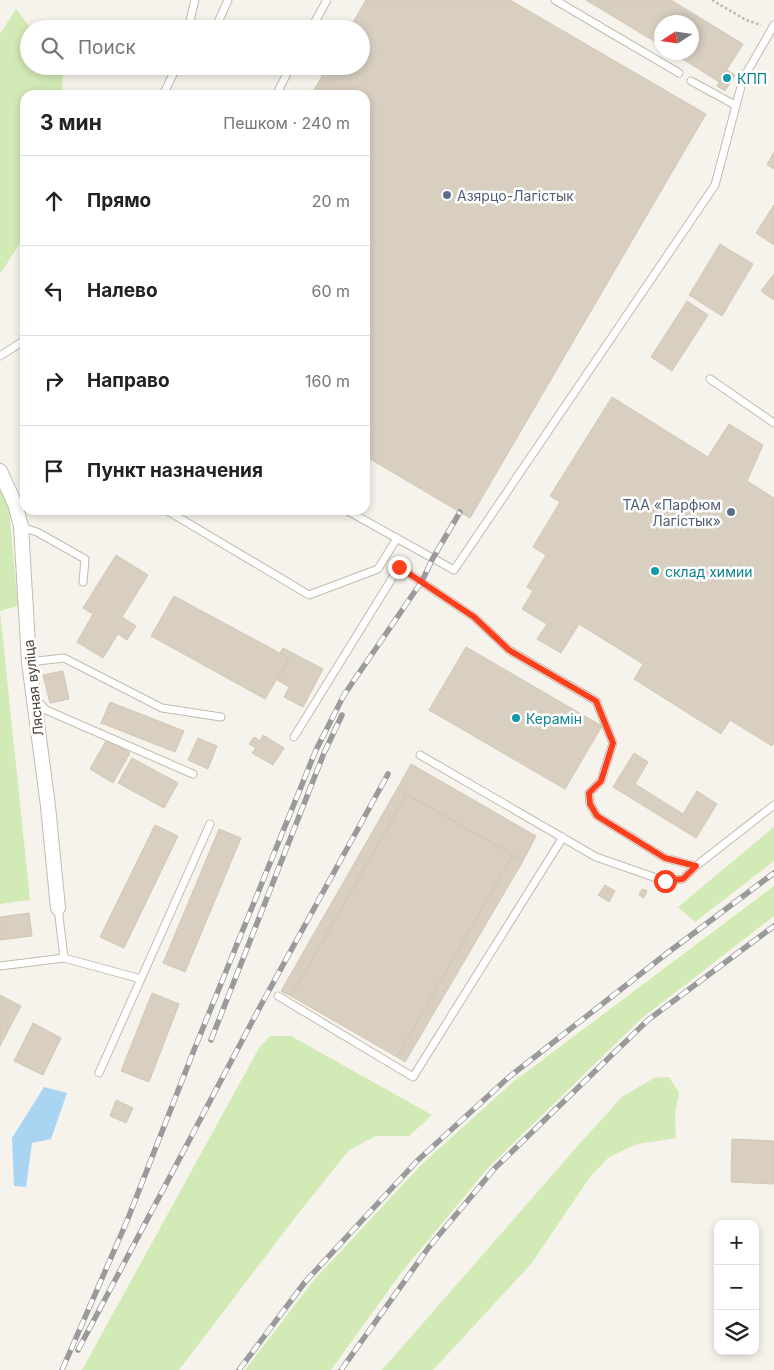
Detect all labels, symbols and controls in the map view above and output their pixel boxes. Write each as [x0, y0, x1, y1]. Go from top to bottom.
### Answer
north arrow [654, 15, 699, 60]
search box [20, 20, 370, 75]
icon: search [38, 34, 66, 62]
text: Поиск [78, 36, 136, 59]
place label: КПП [737, 70, 767, 87]
marker: КПП [721, 72, 733, 84]
text: 3 мин [40, 110, 102, 135]
text: Пешком · 240 m [223, 113, 350, 133]
icon: ahead [40, 187, 68, 215]
place label: Азярцо-Лагістык [457, 187, 574, 204]
text: Прямо [87, 189, 151, 212]
marker: Азярцо-Лагістык [441, 189, 453, 201]
text: 20 m [312, 191, 350, 211]
icon: left [40, 277, 68, 305]
text: Налево [87, 279, 158, 302]
text: 60 m [311, 281, 350, 301]
icon: right [40, 367, 68, 395]
text: Направо [87, 369, 170, 392]
text: 160 m [305, 371, 350, 391]
icon: arrive [40, 457, 68, 485]
text: Пункт назначения [87, 459, 263, 482]
place label: ТАА «Парфюм Лагістык» [622, 496, 721, 529]
marker: ТАА «Парфюм Лагістык» [725, 506, 737, 518]
route end [388, 556, 411, 579]
place label: склад химии [665, 563, 753, 580]
marker: склад химии [649, 565, 661, 577]
street label: Лясная вуліца [19, 639, 47, 737]
place label: Керамін [526, 710, 582, 727]
marker: Керамін [510, 712, 522, 724]
route start [654, 870, 677, 893]
map controls [714, 1220, 759, 1355]
button: + [714, 1220, 759, 1265]
button: − [714, 1265, 759, 1310]
button: layers [714, 1310, 759, 1355]

